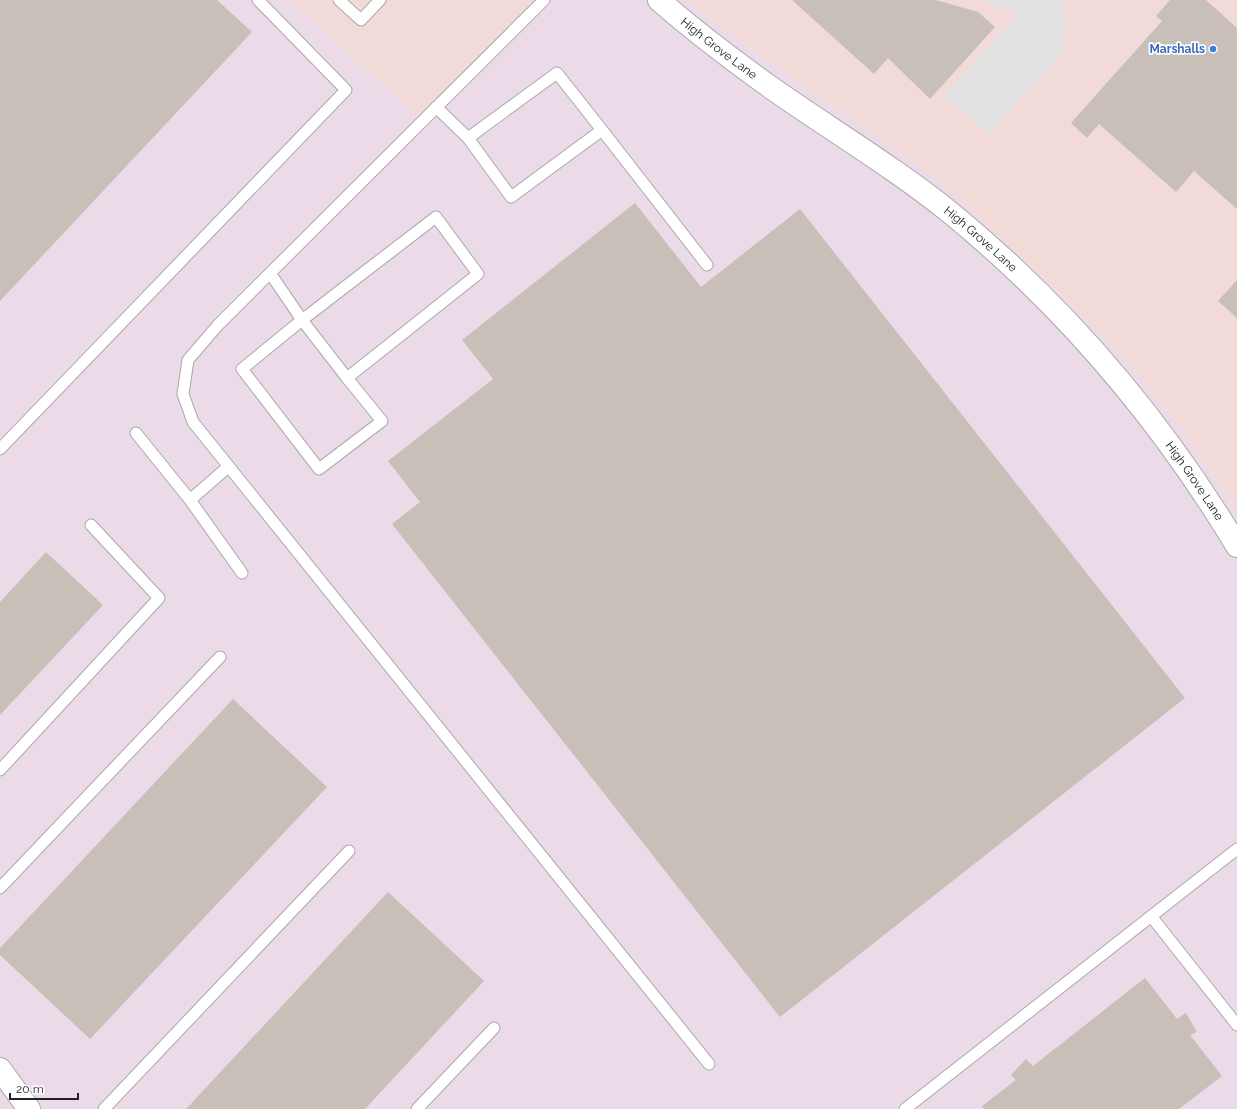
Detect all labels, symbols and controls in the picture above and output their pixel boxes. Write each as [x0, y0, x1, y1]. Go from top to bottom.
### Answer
street label: High Grove Lane [678, 15, 760, 82]
place label: Marshalls [1150, 42, 1205, 56]
marker: Marshalls [1208, 44, 1218, 54]
street label: High Grove Lane [941, 203, 1020, 275]
street label: High Grove Lane [1163, 439, 1226, 523]
scale bar [10, 1075, 78, 1101]
text: 20 m [16, 1082, 44, 1096]

